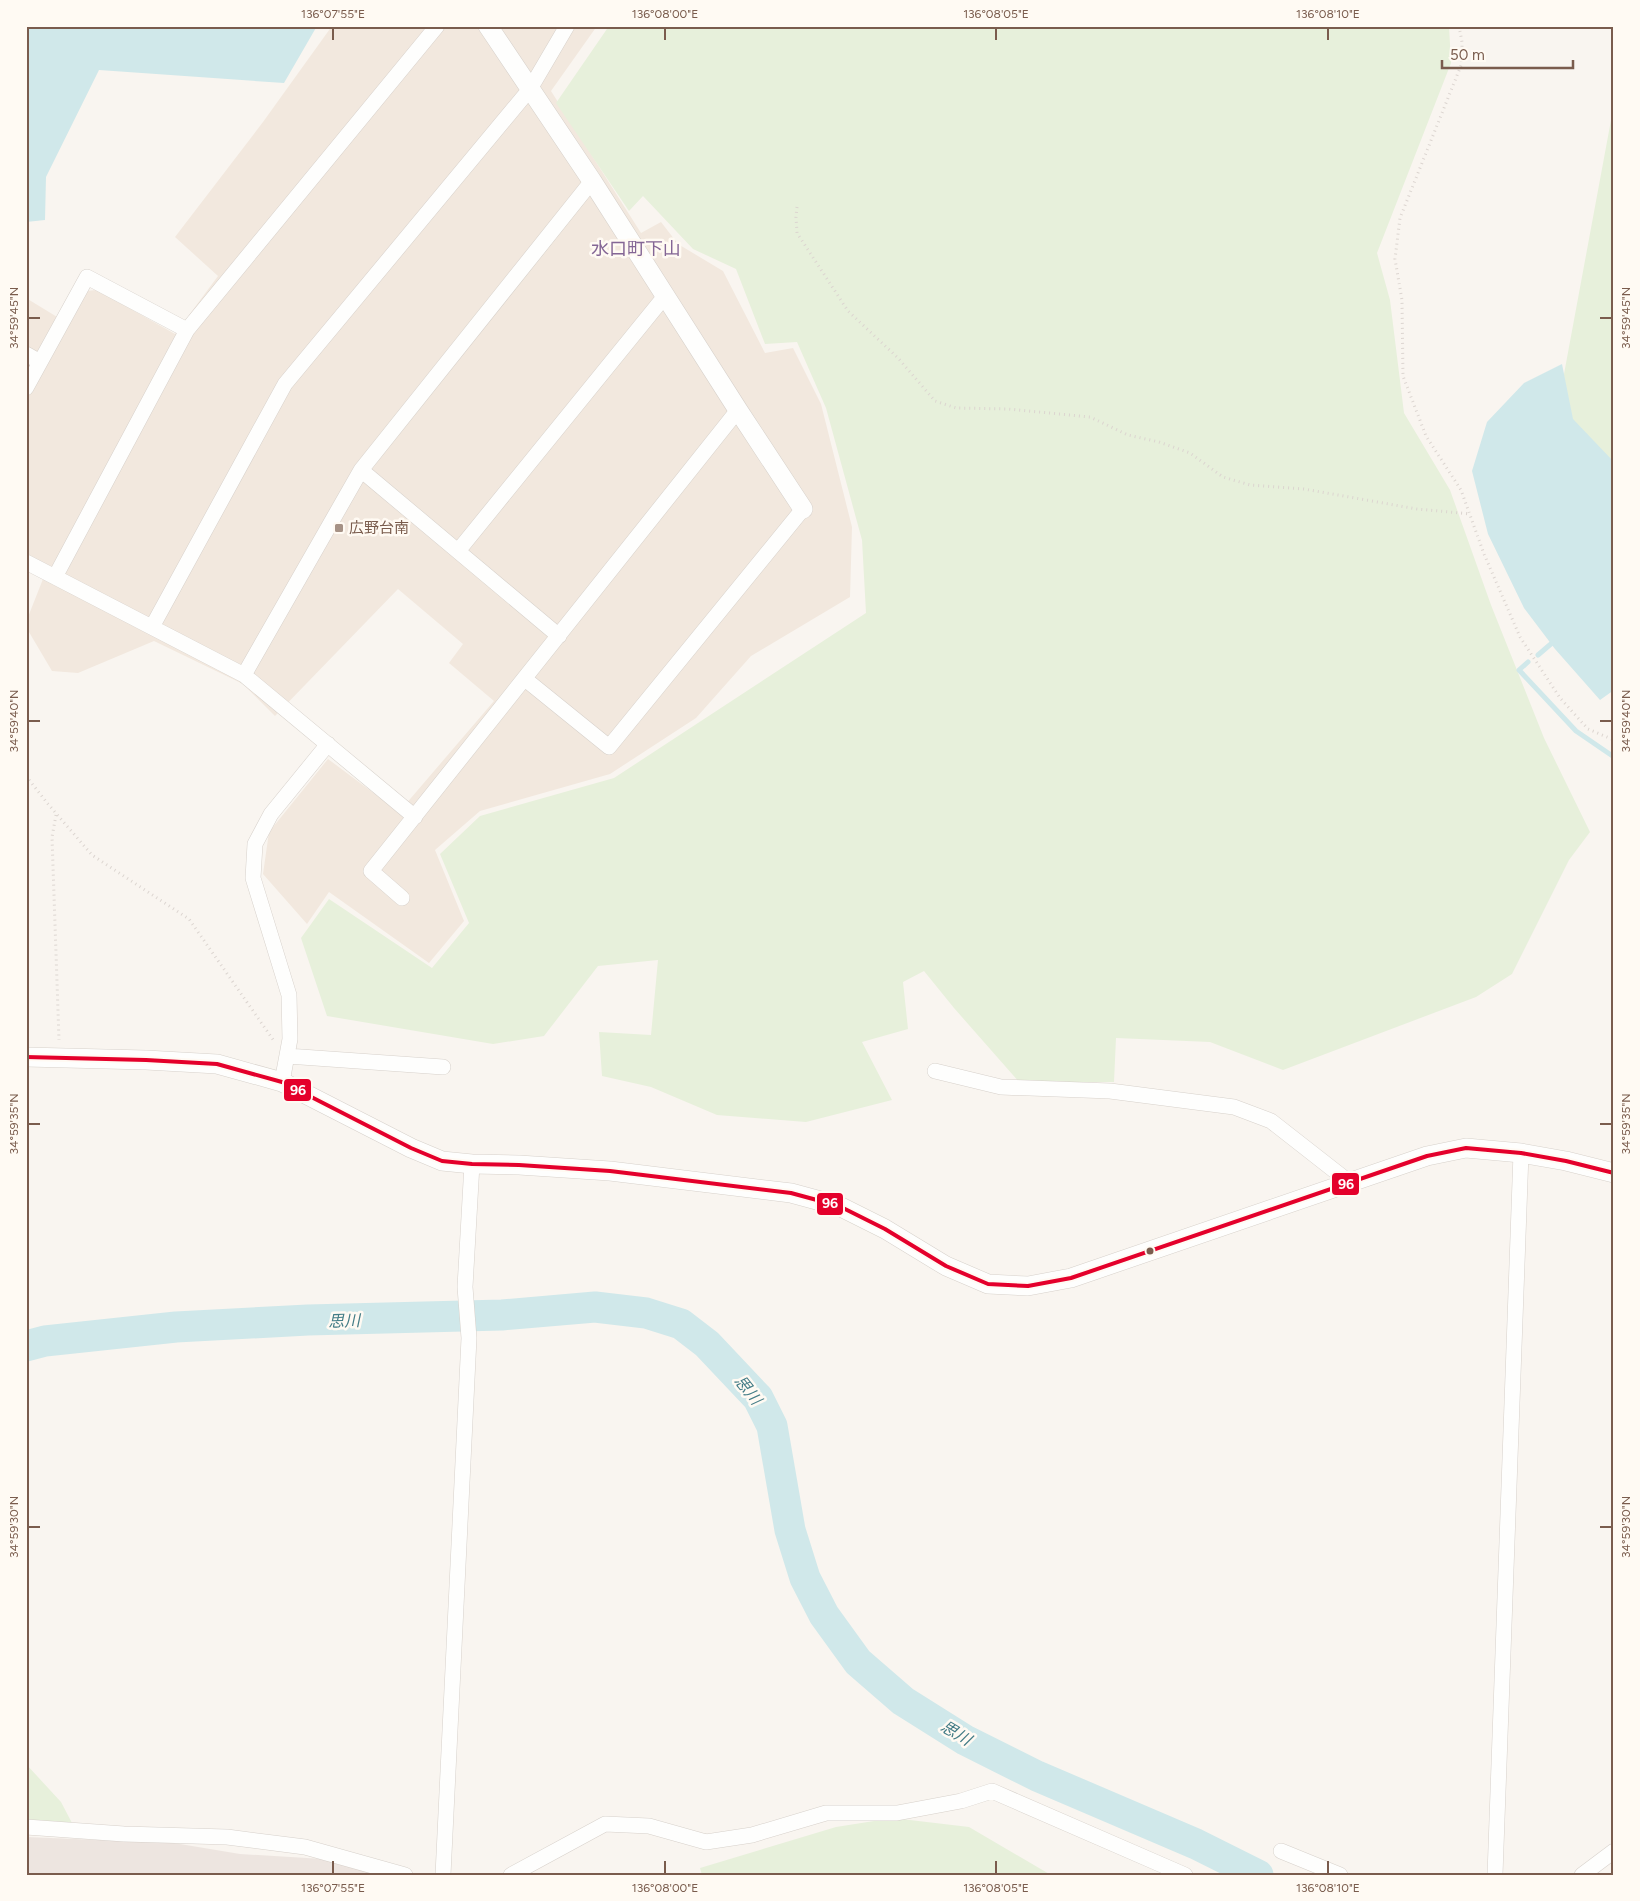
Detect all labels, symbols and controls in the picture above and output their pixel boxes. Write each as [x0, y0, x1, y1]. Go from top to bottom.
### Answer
text: 136°07'55"E [301, 7, 365, 21]
text: 136°08'00"E [632, 7, 698, 21]
text: 136°08'05"E [963, 7, 1029, 21]
text: 136°08'10"E [1296, 7, 1360, 21]
scale bar [1442, 38, 1574, 70]
text: 50 m [1450, 46, 1485, 64]
district label: 水口町下山 [591, 238, 681, 260]
text: 34°59'45"N [7, 287, 21, 349]
text: 34°59'45"N [1619, 287, 1633, 349]
place label: 広野台南 [349, 519, 409, 537]
marker: 広野台南 [333, 522, 345, 534]
text: 34°59'40"N [7, 690, 21, 752]
text: 34°59'40"N [1619, 690, 1633, 752]
line badge: 96 [283, 1078, 312, 1102]
text: 96 [290, 1082, 306, 1099]
text: 34°59'35"N [7, 1093, 21, 1155]
text: 34°59'35"N [1619, 1093, 1633, 1155]
line badge: 96 [1331, 1172, 1360, 1196]
text: 96 [1338, 1176, 1354, 1193]
line badge: 96 [816, 1192, 844, 1216]
text: 96 [822, 1195, 838, 1212]
unlabelled marker [1145, 1246, 1155, 1256]
water label: 思川 [328, 1311, 362, 1331]
water label: 思川 [731, 1372, 767, 1410]
text: 34°59'30"N [7, 1496, 21, 1558]
text: 34°59'30"N [1619, 1496, 1633, 1558]
water label: 思川 [937, 1717, 976, 1750]
text: 136°07'55"E [301, 1881, 365, 1895]
text: 136°08'00"E [632, 1881, 698, 1895]
text: 136°08'05"E [963, 1881, 1029, 1895]
text: 136°08'10"E [1296, 1881, 1360, 1895]

